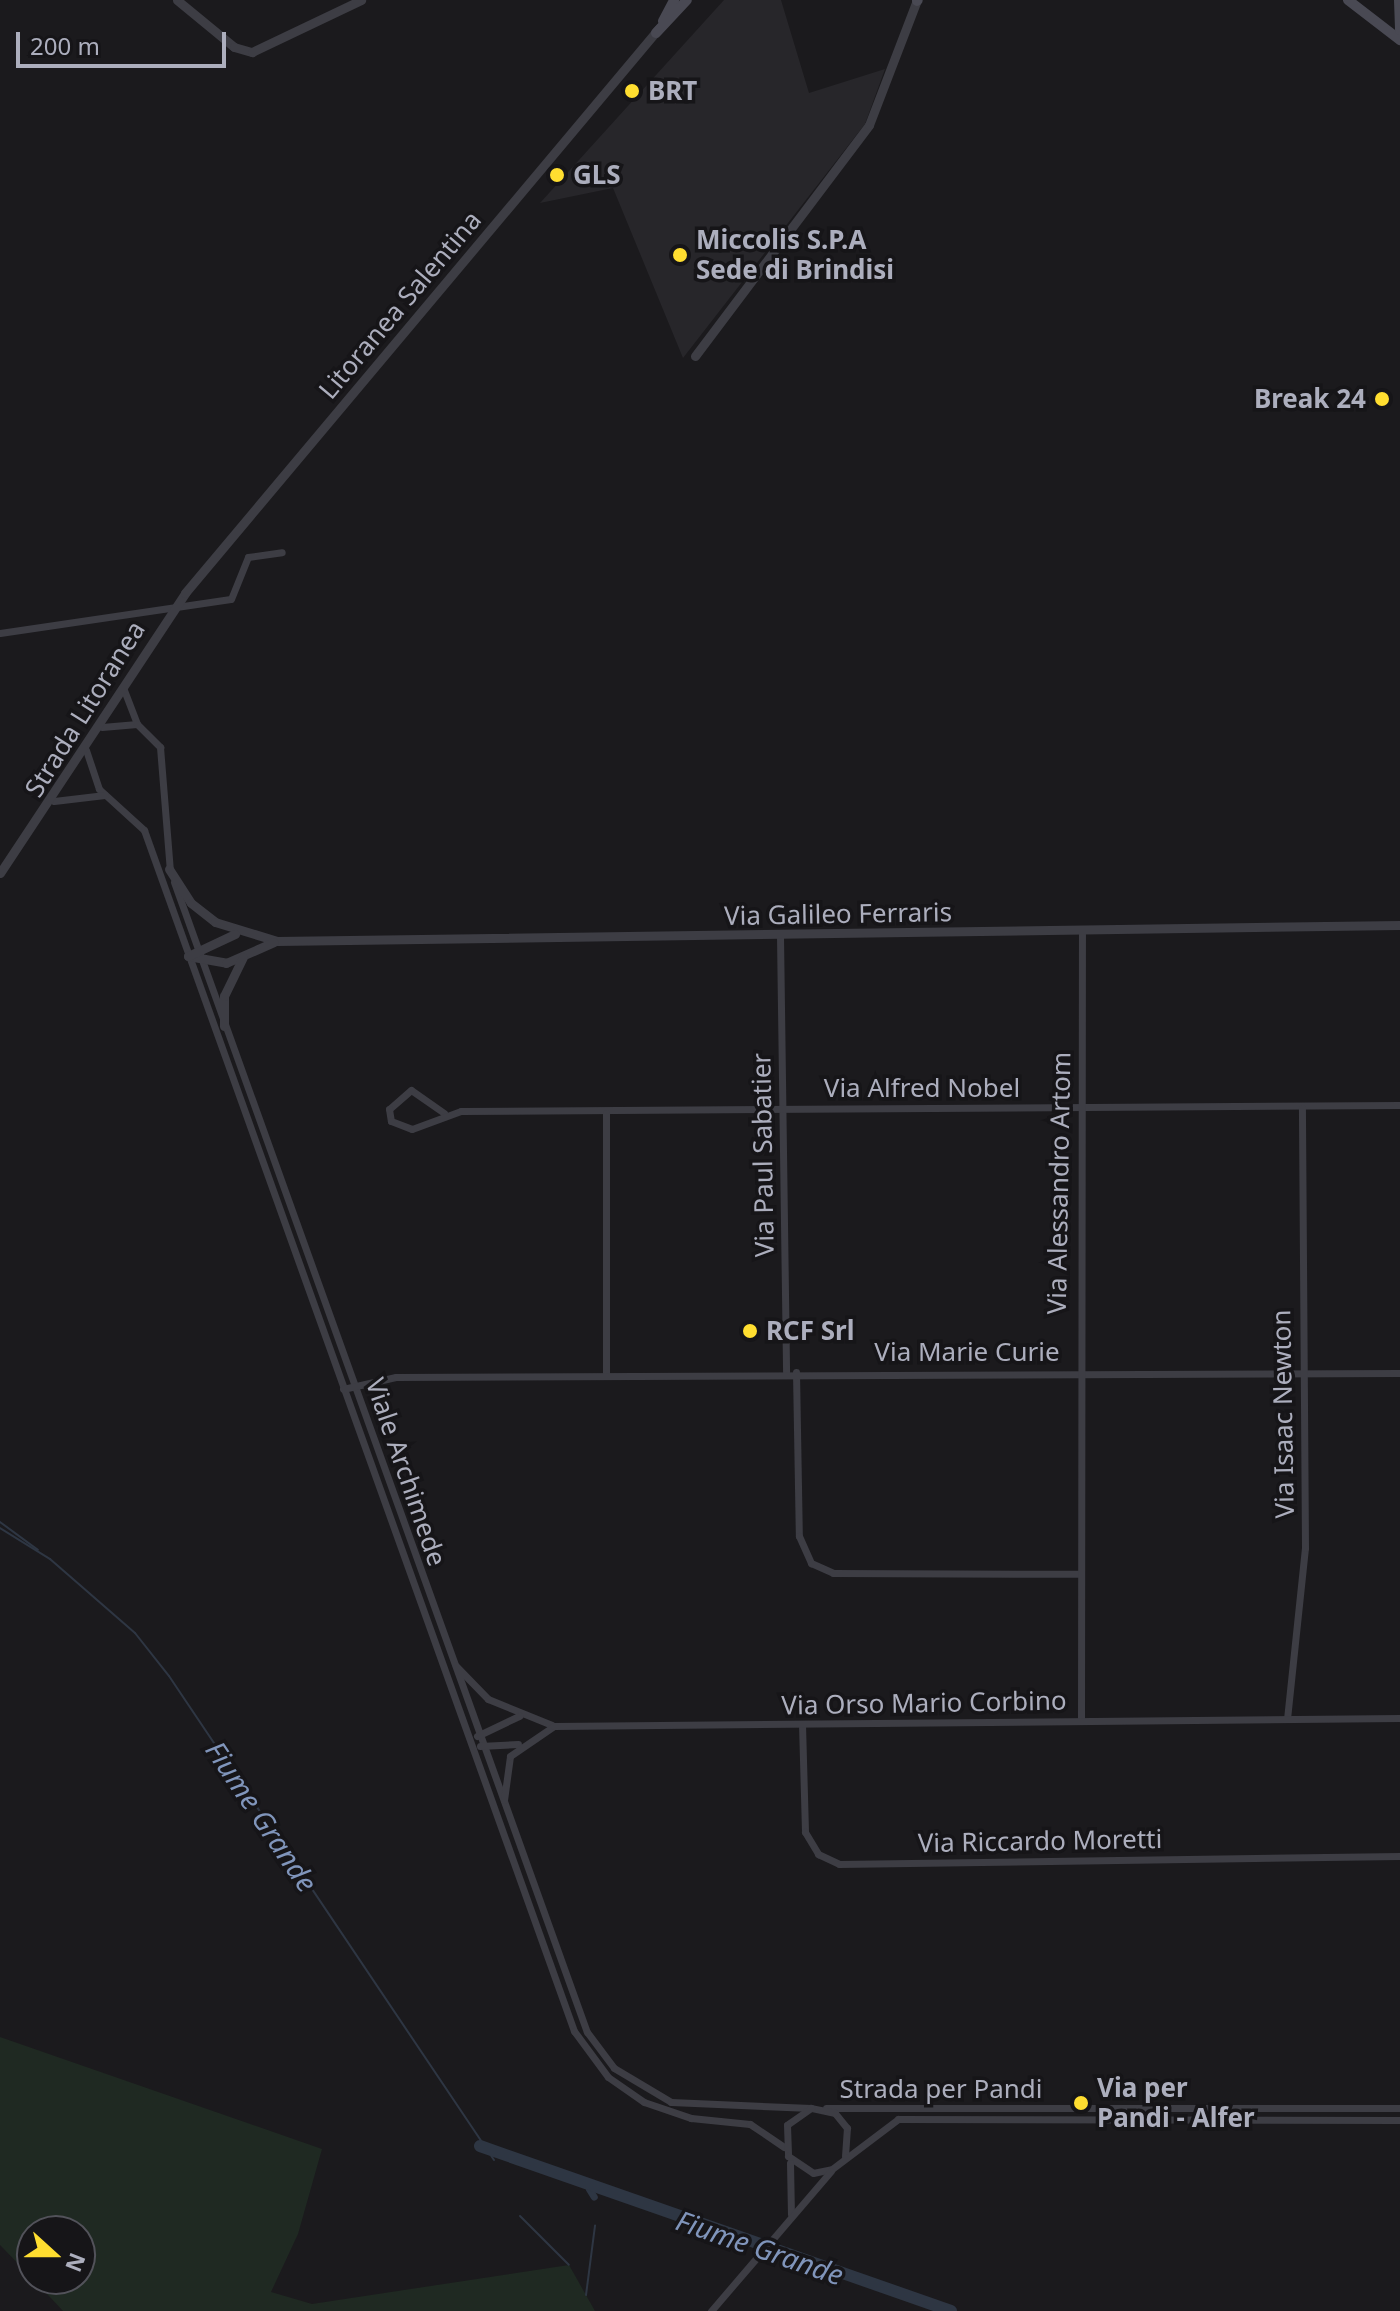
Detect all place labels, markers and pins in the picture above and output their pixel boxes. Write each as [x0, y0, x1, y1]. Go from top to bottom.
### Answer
place label: BRT [648, 75, 697, 107]
marker: BRT [623, 82, 641, 100]
place label: GLS [573, 159, 621, 191]
marker: GLS [548, 166, 566, 184]
place label: Miccolis S.P.A Sede di Brindisi [696, 224, 894, 286]
marker: Miccolis S.P.A Sede di Brindisi [671, 246, 689, 264]
place label: Break 24 [1254, 383, 1366, 415]
marker: Break 24 [1373, 390, 1391, 408]
place label: RCF Srl [766, 1315, 854, 1347]
marker: RCF Srl [741, 1322, 759, 1340]
place label: Via per Pandi - Alfer [1097, 2072, 1255, 2134]
marker: Via per Pandi - Alfer [1072, 2094, 1090, 2112]

